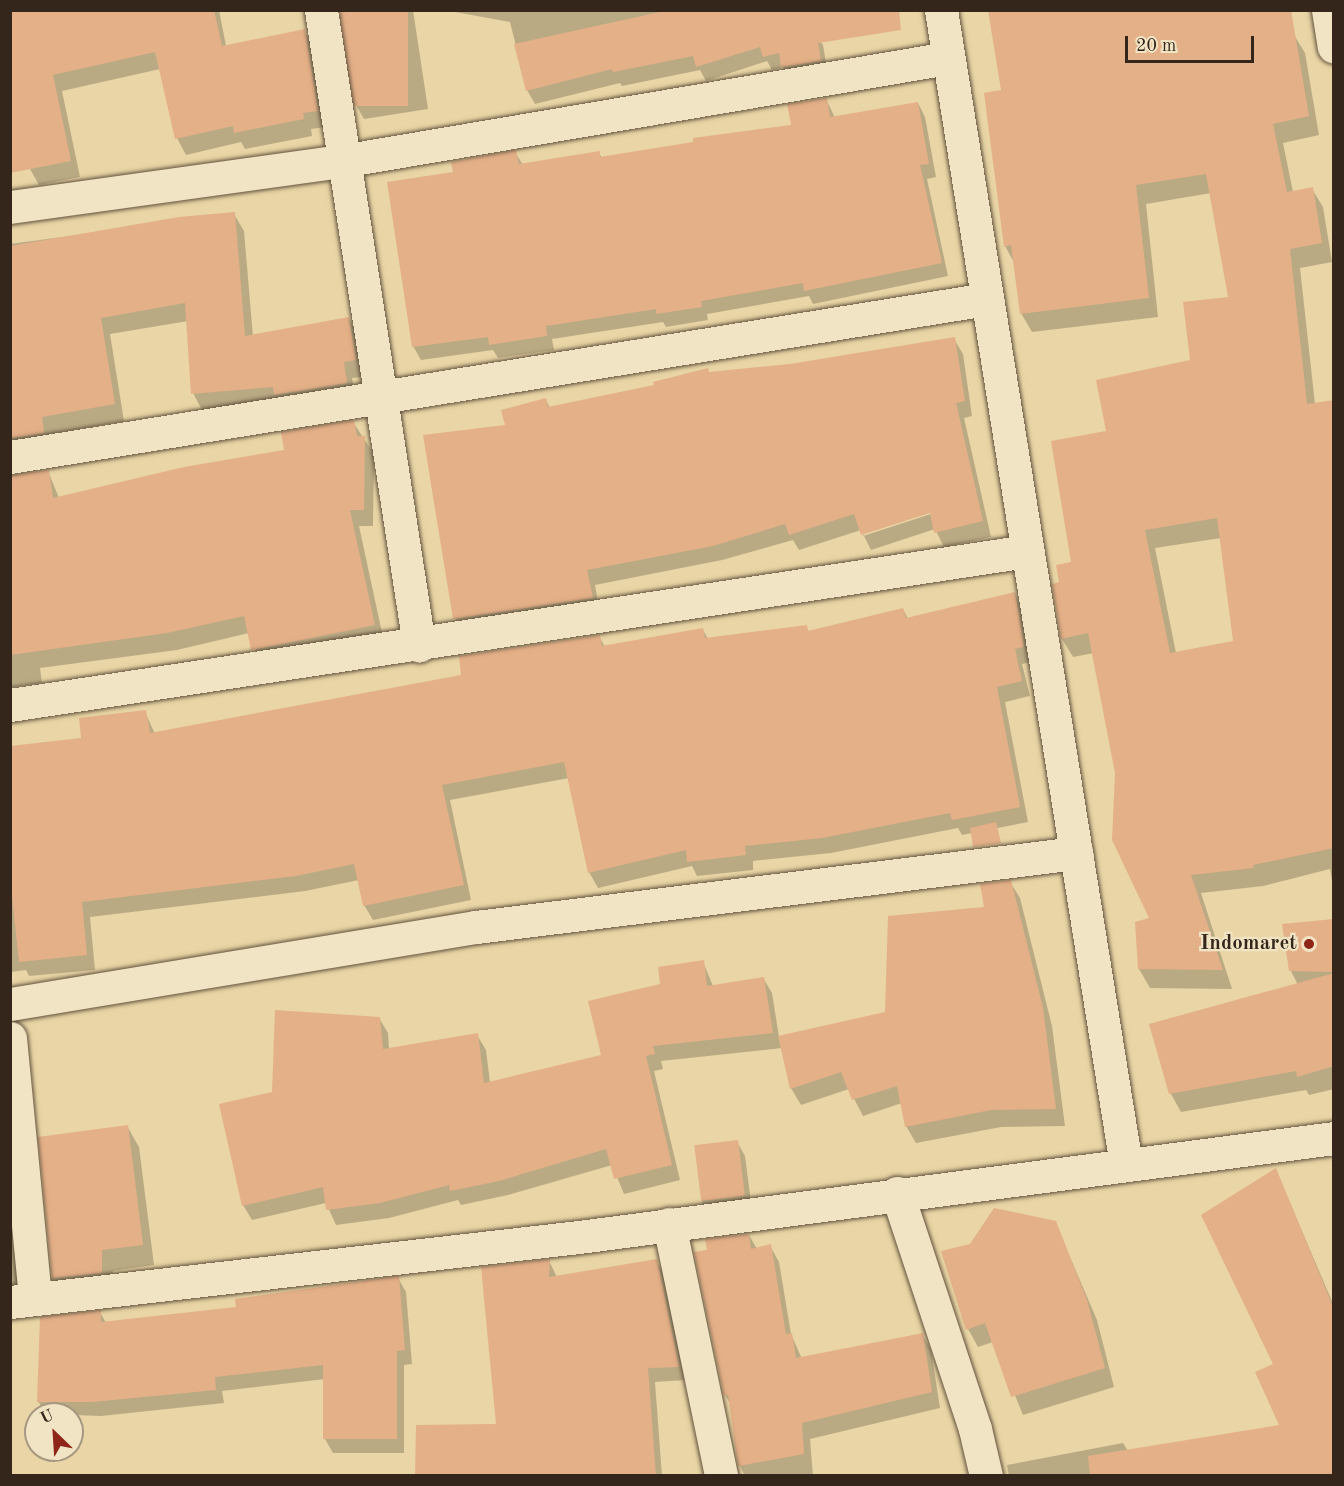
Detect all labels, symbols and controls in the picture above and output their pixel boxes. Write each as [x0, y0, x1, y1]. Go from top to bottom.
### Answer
scale bar [1128, 24, 1257, 62]
text: 20 m [1136, 37, 1176, 55]
place label: Indomaret [1200, 931, 1297, 957]
marker: Indomaret [1302, 937, 1316, 951]
north arrow [24, 1402, 84, 1462]
text: U [38, 1408, 56, 1427]

